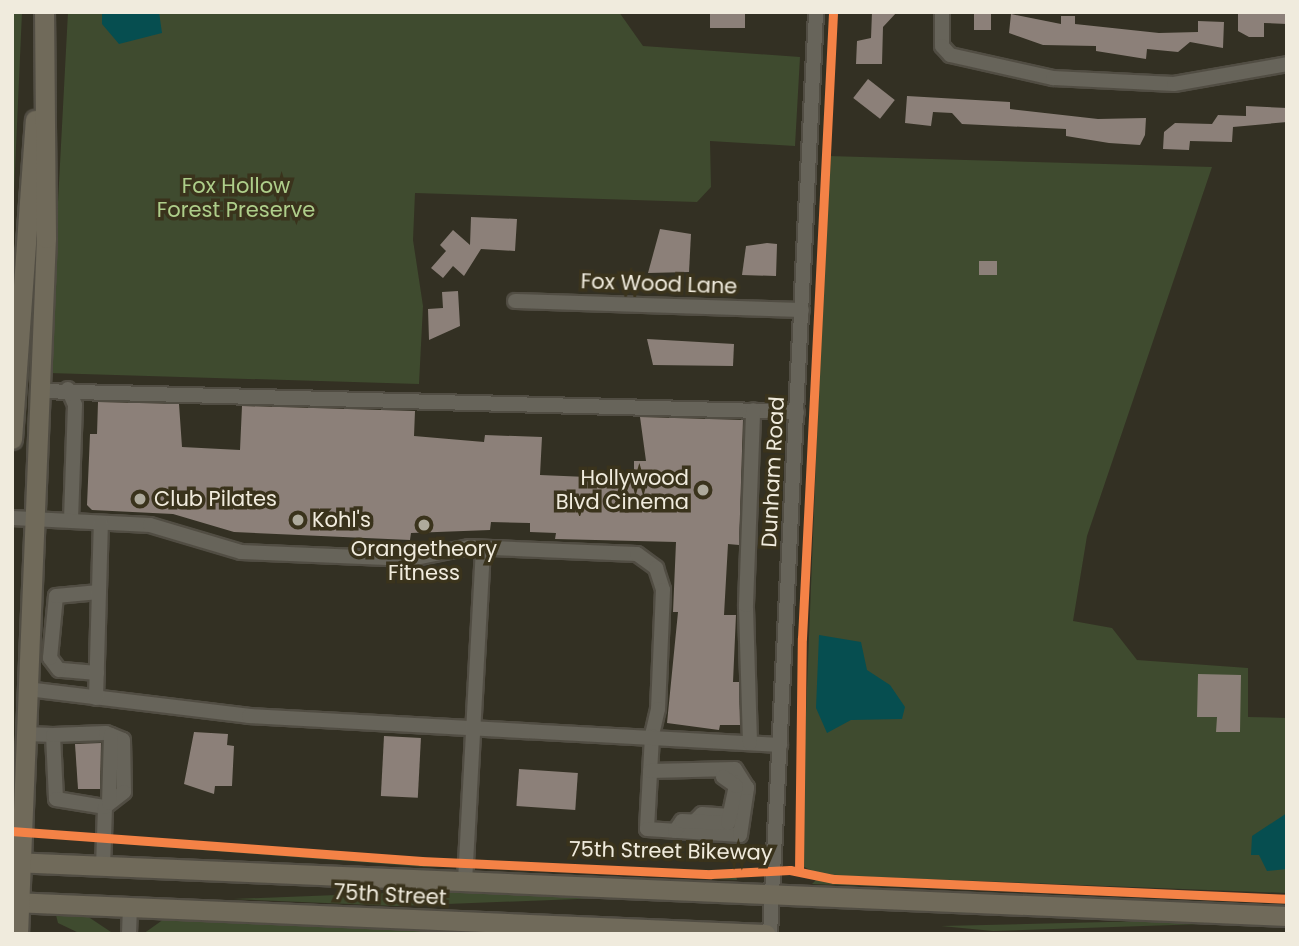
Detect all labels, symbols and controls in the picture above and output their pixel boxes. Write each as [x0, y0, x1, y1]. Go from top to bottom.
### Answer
park label: Fox Hollow Forest Preserve [157, 173, 315, 223]
street label: Fox Wood Lane [580, 269, 738, 299]
street label: Dunham Road [756, 396, 790, 548]
place label: Hollywood Blvd Cinema [556, 465, 689, 515]
marker: Hollywood Blvd Cinema [695, 482, 711, 498]
place label: Club Pilates [154, 486, 277, 512]
marker: Club Pilates [132, 491, 148, 507]
place label: Kohl's [312, 507, 371, 533]
marker: Kohl's [290, 512, 306, 528]
marker: Orangetheory Fitness [416, 517, 432, 533]
place label: Orangetheory Fitness [351, 536, 497, 586]
street label: 75th Street Bikeway [569, 837, 773, 865]
street label: 75th Street [333, 879, 447, 911]

